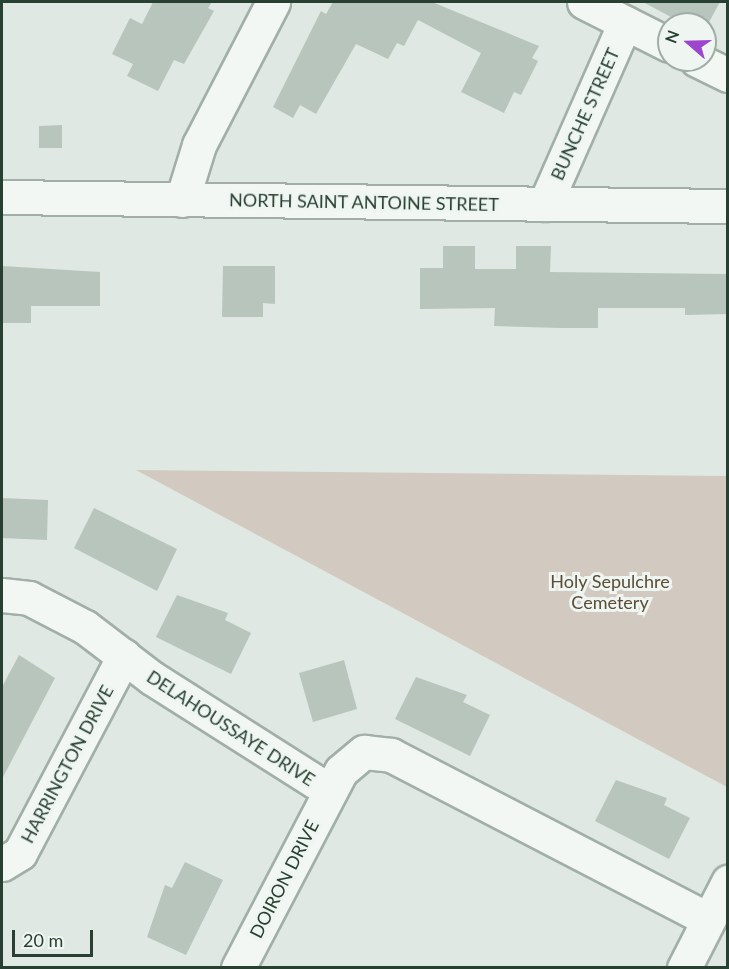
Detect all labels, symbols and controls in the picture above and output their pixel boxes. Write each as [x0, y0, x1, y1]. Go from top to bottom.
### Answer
north arrow [657, 12, 717, 72]
text: N [660, 27, 683, 45]
street label: BUNCHE STREET [546, 45, 624, 183]
street label: NORTH SAINT ANTOINE STREET [228, 189, 500, 215]
park label: Holy Sepulchre Cemetery [550, 571, 670, 614]
street label: DELAHOUSSAYE DRIVE [143, 666, 319, 790]
street label: HARRINGTON DRIVE [16, 681, 118, 847]
street label: DOIRON DRIVE [245, 816, 323, 942]
scale bar [15, 918, 96, 956]
text: 20 m [23, 929, 63, 951]

